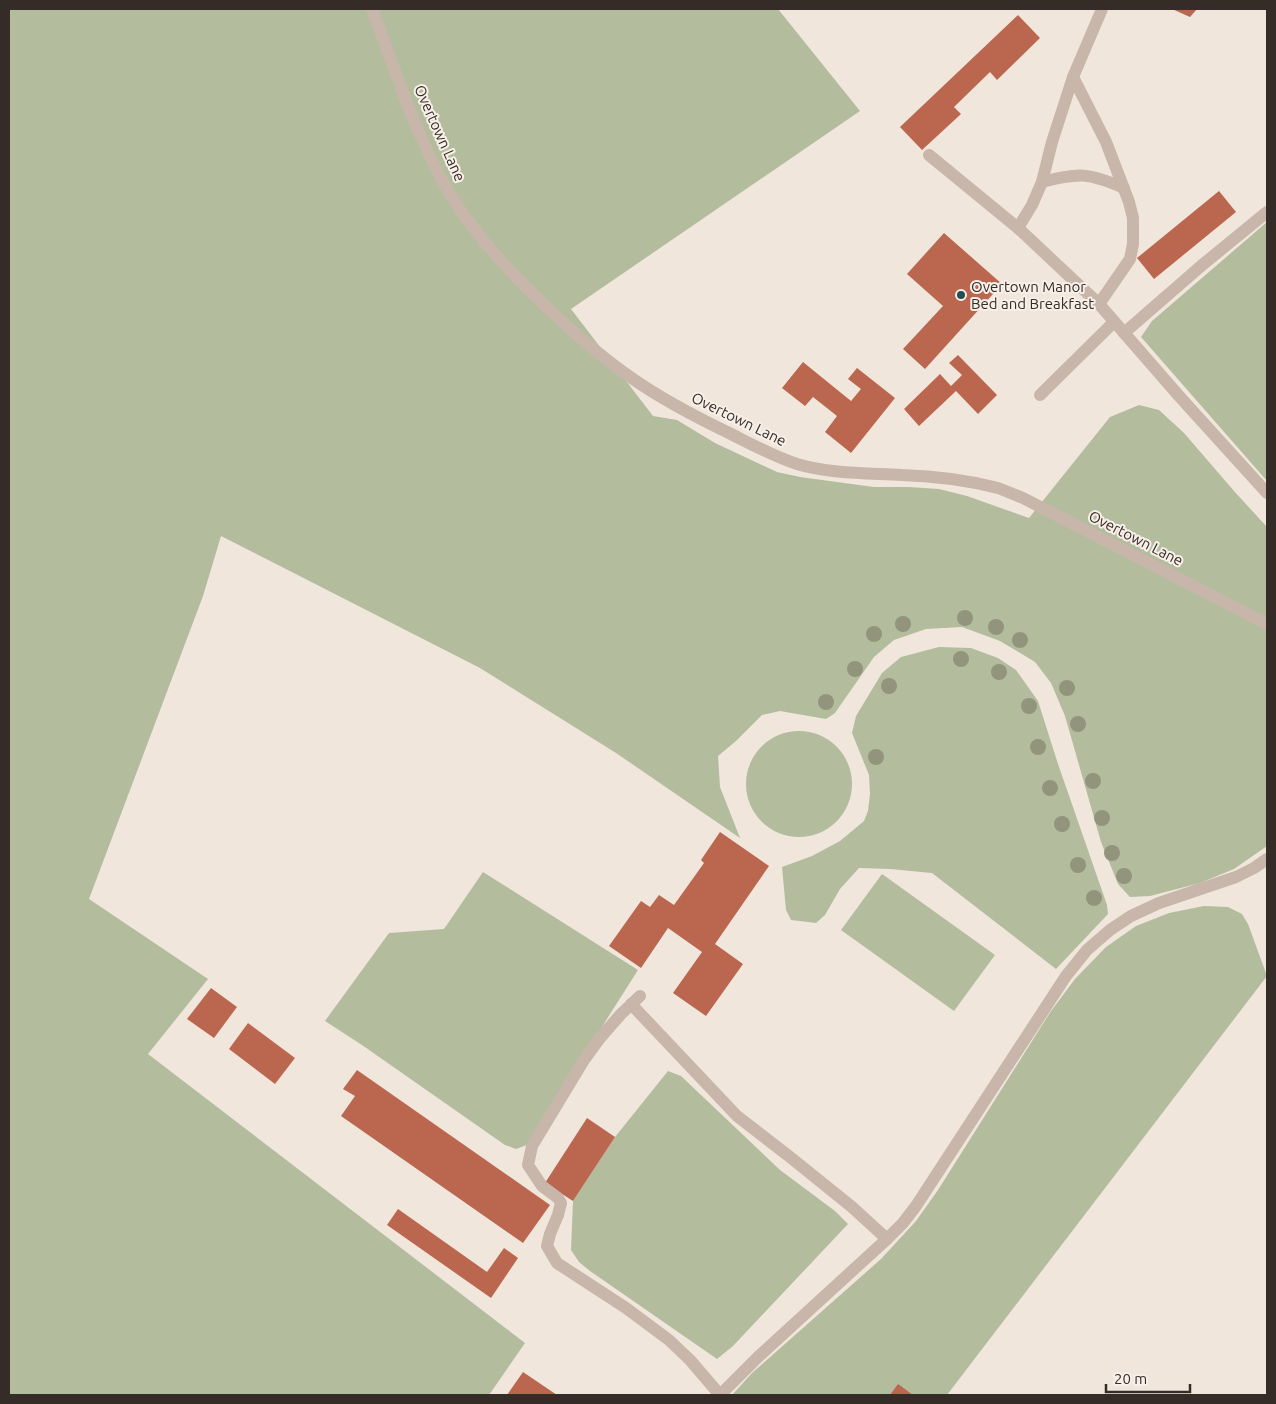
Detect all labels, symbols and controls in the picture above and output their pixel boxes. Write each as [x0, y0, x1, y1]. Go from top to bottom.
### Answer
street label: Overtown Lane [411, 82, 469, 184]
place label: Overtown Manor Bed and Breakfast [971, 278, 1094, 312]
marker: Overtown Manor Bed and Breakfast [955, 289, 967, 301]
street label: Overtown Lane [689, 389, 789, 449]
street label: Overtown Lane [1086, 507, 1186, 569]
scale bar [1106, 1362, 1190, 1394]
text: 20 m [1114, 1370, 1147, 1387]

